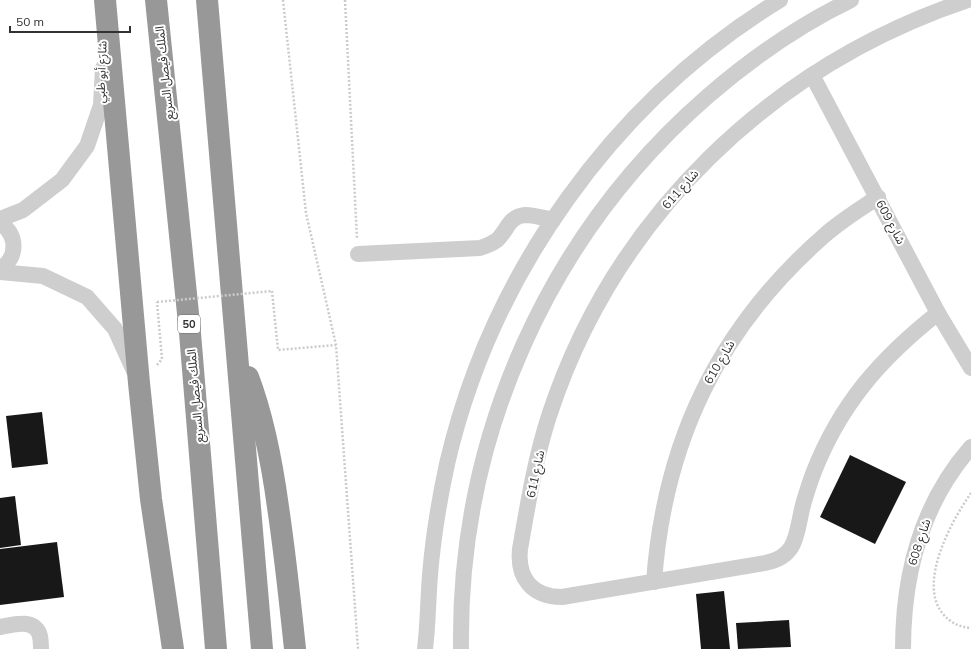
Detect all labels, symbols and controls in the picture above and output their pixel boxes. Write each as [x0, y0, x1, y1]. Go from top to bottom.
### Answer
scale bar [10, 8, 130, 34]
text: 50 m [16, 14, 44, 29]
street label: الملك فيصل السريع [152, 25, 178, 121]
street label: شارع أبو ظبي [92, 41, 112, 104]
street label: شارع 611 [659, 166, 703, 213]
street label: شارع 609 [871, 197, 909, 248]
road number: 50 [178, 315, 200, 333]
street label: شارع 610 [700, 337, 739, 388]
street label: الملك فيصل السريع [183, 348, 209, 444]
street label: شارع 611 [523, 449, 549, 500]
street label: شارع 608 [904, 517, 935, 568]

